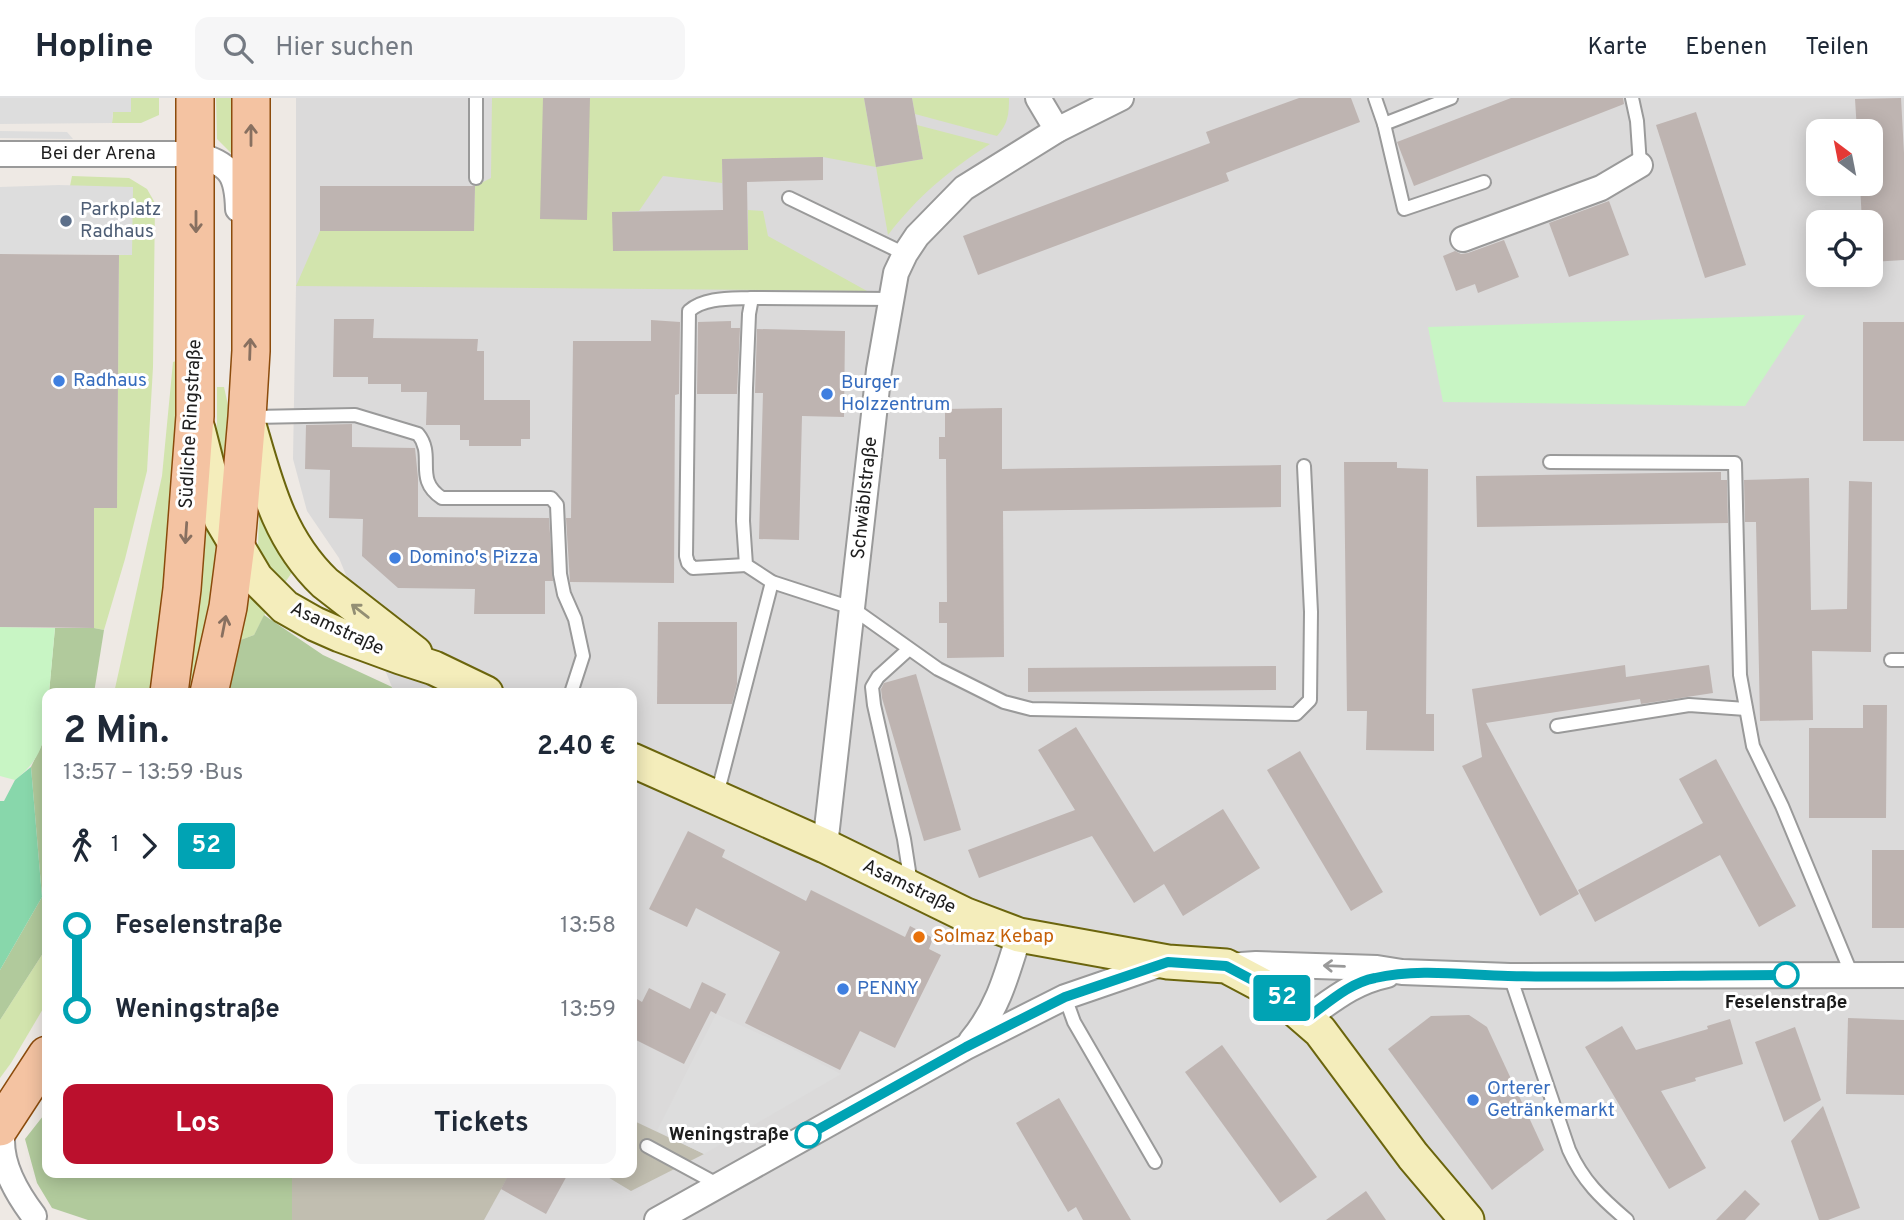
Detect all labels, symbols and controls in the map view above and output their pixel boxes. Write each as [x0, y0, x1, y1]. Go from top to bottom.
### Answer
search box [195, 17, 685, 80]
text: Hopline [35, 27, 153, 69]
icon: search [219, 29, 257, 67]
text: Hier suchen [275, 32, 414, 65]
text: Karte [1587, 33, 1647, 63]
text: Ebenen [1685, 33, 1767, 63]
text: Teilen [1805, 33, 1869, 63]
north arrow [1806, 119, 1883, 196]
map controls [1806, 119, 1883, 287]
one-way arrow [244, 124, 258, 147]
street label: Bei der Arena [40, 142, 156, 166]
place label: Parkplatz Radhaus [80, 198, 161, 244]
one-way arrow [189, 210, 203, 233]
button: locate [1806, 210, 1883, 287]
marker: Parkplatz Radhaus [58, 213, 74, 229]
one-way arrow [244, 337, 257, 360]
street label: Südliche Ringstraße [175, 339, 207, 509]
place label: Radhaus [73, 369, 147, 393]
place label: Burger Holzzentrum [841, 371, 950, 417]
marker: Radhaus [51, 373, 67, 389]
marker: Burger Holzzentrum [819, 386, 835, 402]
street label: Schwäblstraße [847, 436, 883, 560]
one-way arrow [179, 522, 192, 544]
place label: Domino's Pizza [409, 546, 538, 570]
marker: Domino's Pizza [387, 550, 403, 566]
street label: Asamstraße [286, 597, 388, 661]
one-way arrow [352, 603, 370, 618]
one-way arrow [218, 615, 232, 638]
text: 2 Min. [63, 708, 169, 757]
text: 2.40 € [537, 731, 616, 764]
text: 13:57 – 13:59 · Bus [63, 759, 243, 788]
icon: walk [63, 827, 101, 865]
icon: forward [130, 827, 168, 865]
text: 1 [111, 831, 120, 860]
text: 52 [192, 831, 221, 861]
street label: Asamstraße [858, 854, 960, 920]
text: Feselenstraße [115, 910, 283, 943]
text: 13:58 [560, 912, 616, 941]
place label: Solmaz Kebap [933, 925, 1054, 949]
marker: Solmaz Kebap [911, 929, 927, 945]
one-way arrow [1323, 960, 1346, 973]
marker: Feselenstraße [1773, 962, 1799, 988]
line badge: 52 [1250, 975, 1314, 1021]
place label: PENNY [857, 977, 919, 1001]
marker: PENNY [835, 981, 851, 997]
text: 52 [1267, 983, 1297, 1013]
place label: Feselenstraße [1725, 991, 1847, 1015]
text: Weningstraße [115, 994, 280, 1027]
text: 13:59 [561, 996, 616, 1025]
place label: Orterer Getränkemarkt [1487, 1077, 1615, 1123]
button: Los [63, 1084, 333, 1164]
button: Tickets [347, 1084, 616, 1164]
marker: Orterer Getränkemarkt [1465, 1092, 1481, 1108]
marker: Weningstraße [795, 1122, 821, 1148]
place label: Weningstraße [669, 1123, 789, 1147]

